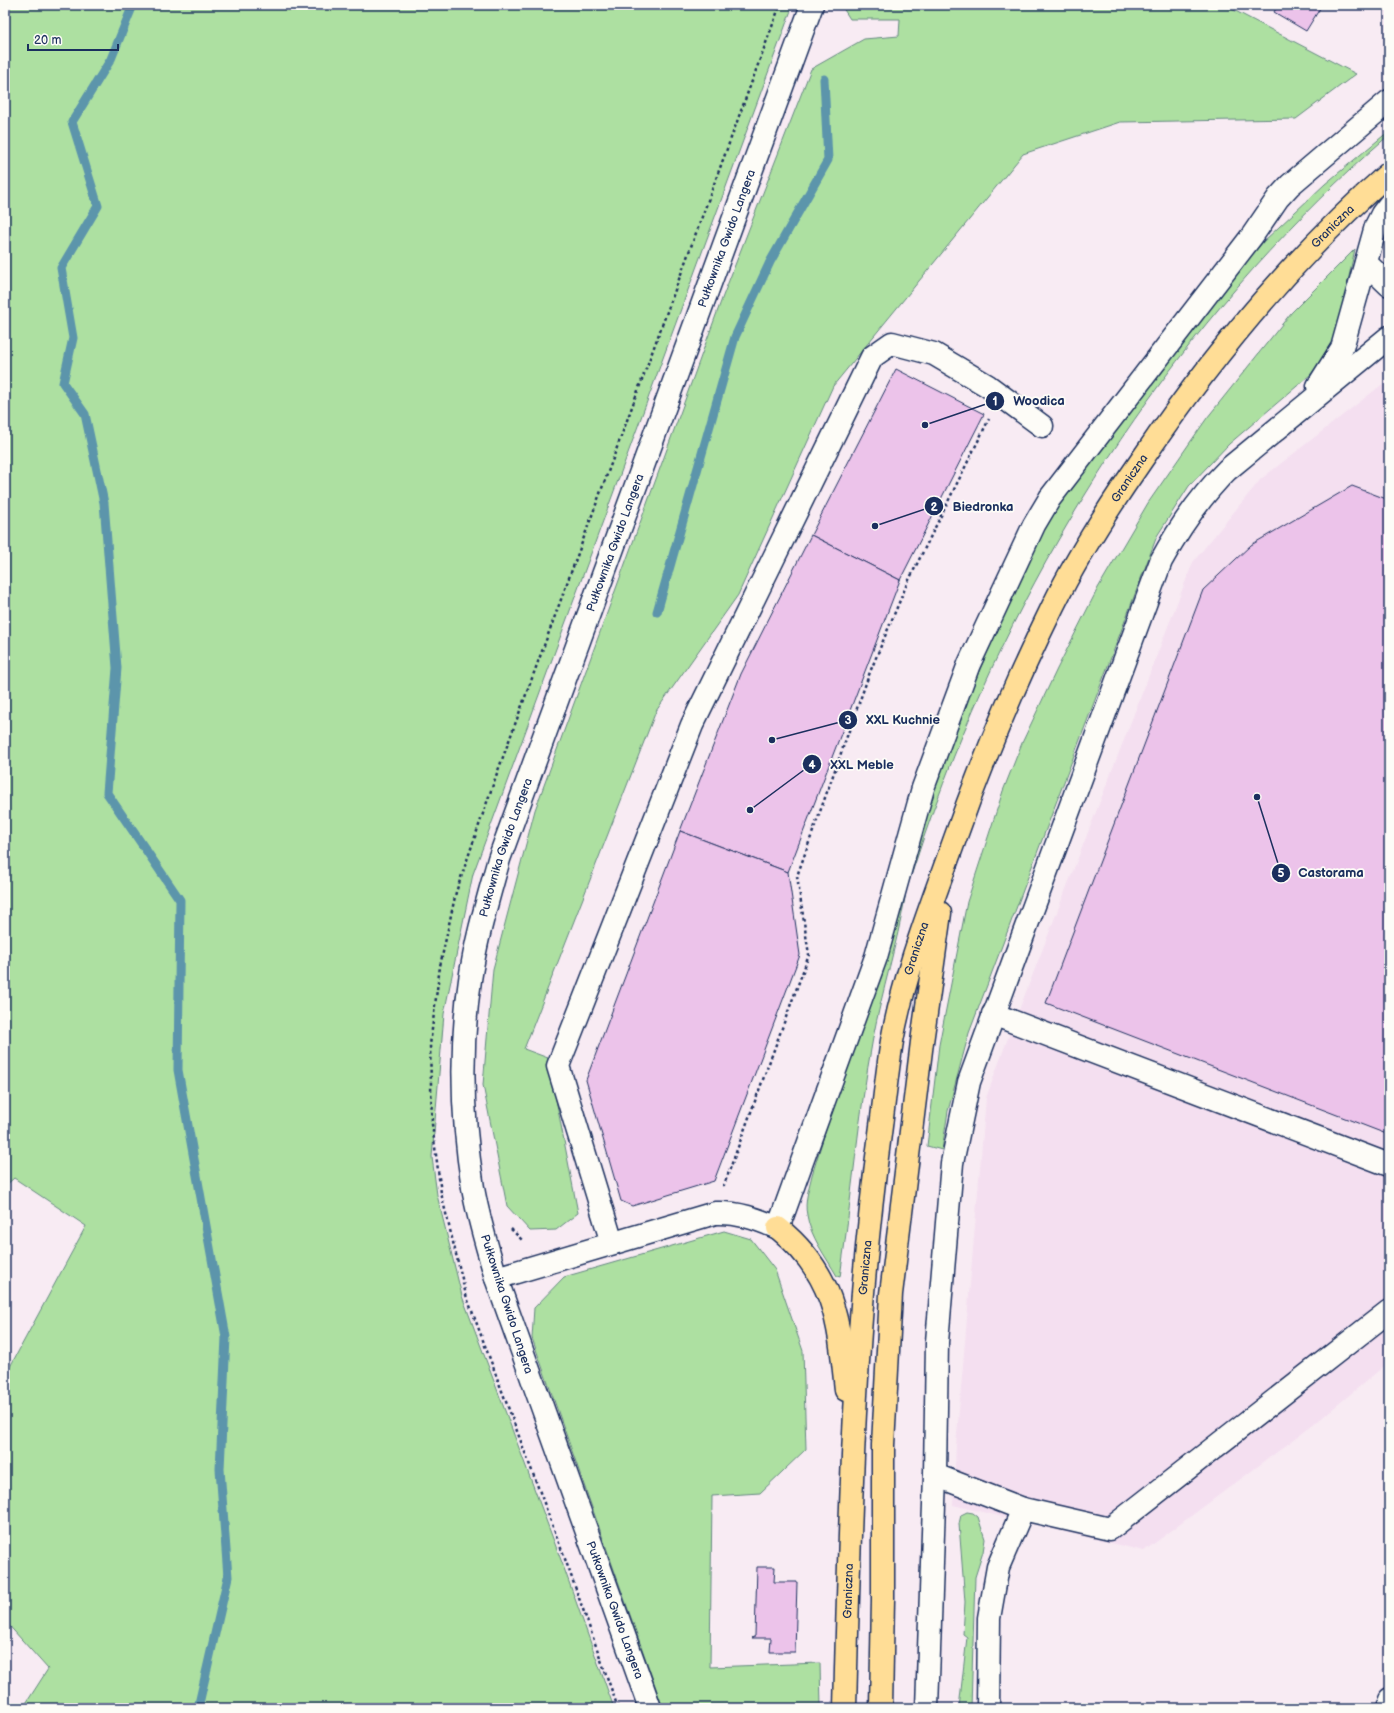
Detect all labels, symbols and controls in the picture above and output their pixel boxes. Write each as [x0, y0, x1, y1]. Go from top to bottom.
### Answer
scale bar [28, 26, 118, 52]
text: 20 m [34, 33, 61, 48]
street label: Pułkownika Gwido Langera [695, 167, 759, 310]
street label: Graniczna [1308, 202, 1358, 252]
callout: Woodica [985, 388, 1073, 413]
text: Woodica [1013, 393, 1065, 409]
text: 1 [992, 394, 998, 409]
street label: Graniczna [1108, 451, 1152, 505]
street label: Pułkownika Gwido Langera [583, 472, 648, 614]
callout: Biedronka [924, 494, 1021, 519]
text: Biedronka [953, 499, 1013, 515]
text: 2 [930, 500, 938, 515]
callout: XXL Kuchnie [838, 707, 948, 732]
text: XXL Kuchnie [866, 712, 941, 728]
text: 3 [844, 713, 852, 728]
callout: XXL Meble [802, 752, 901, 777]
text: XXL Meble [830, 757, 894, 773]
text: 4 [808, 758, 816, 773]
street label: Pułkownika Gwido Langera [476, 776, 536, 919]
callout: Castorama [1271, 860, 1372, 885]
text: Castorama [1298, 865, 1364, 881]
text: 5 [1278, 866, 1285, 881]
street label: Graniczna [901, 920, 933, 977]
street label: Pułkownika Gwido Langera [477, 1233, 536, 1376]
street label: Graniczna [856, 1239, 876, 1296]
street label: Pułkownika Gwido Langera [583, 1539, 647, 1681]
street label: Graniczna [840, 1563, 857, 1619]

